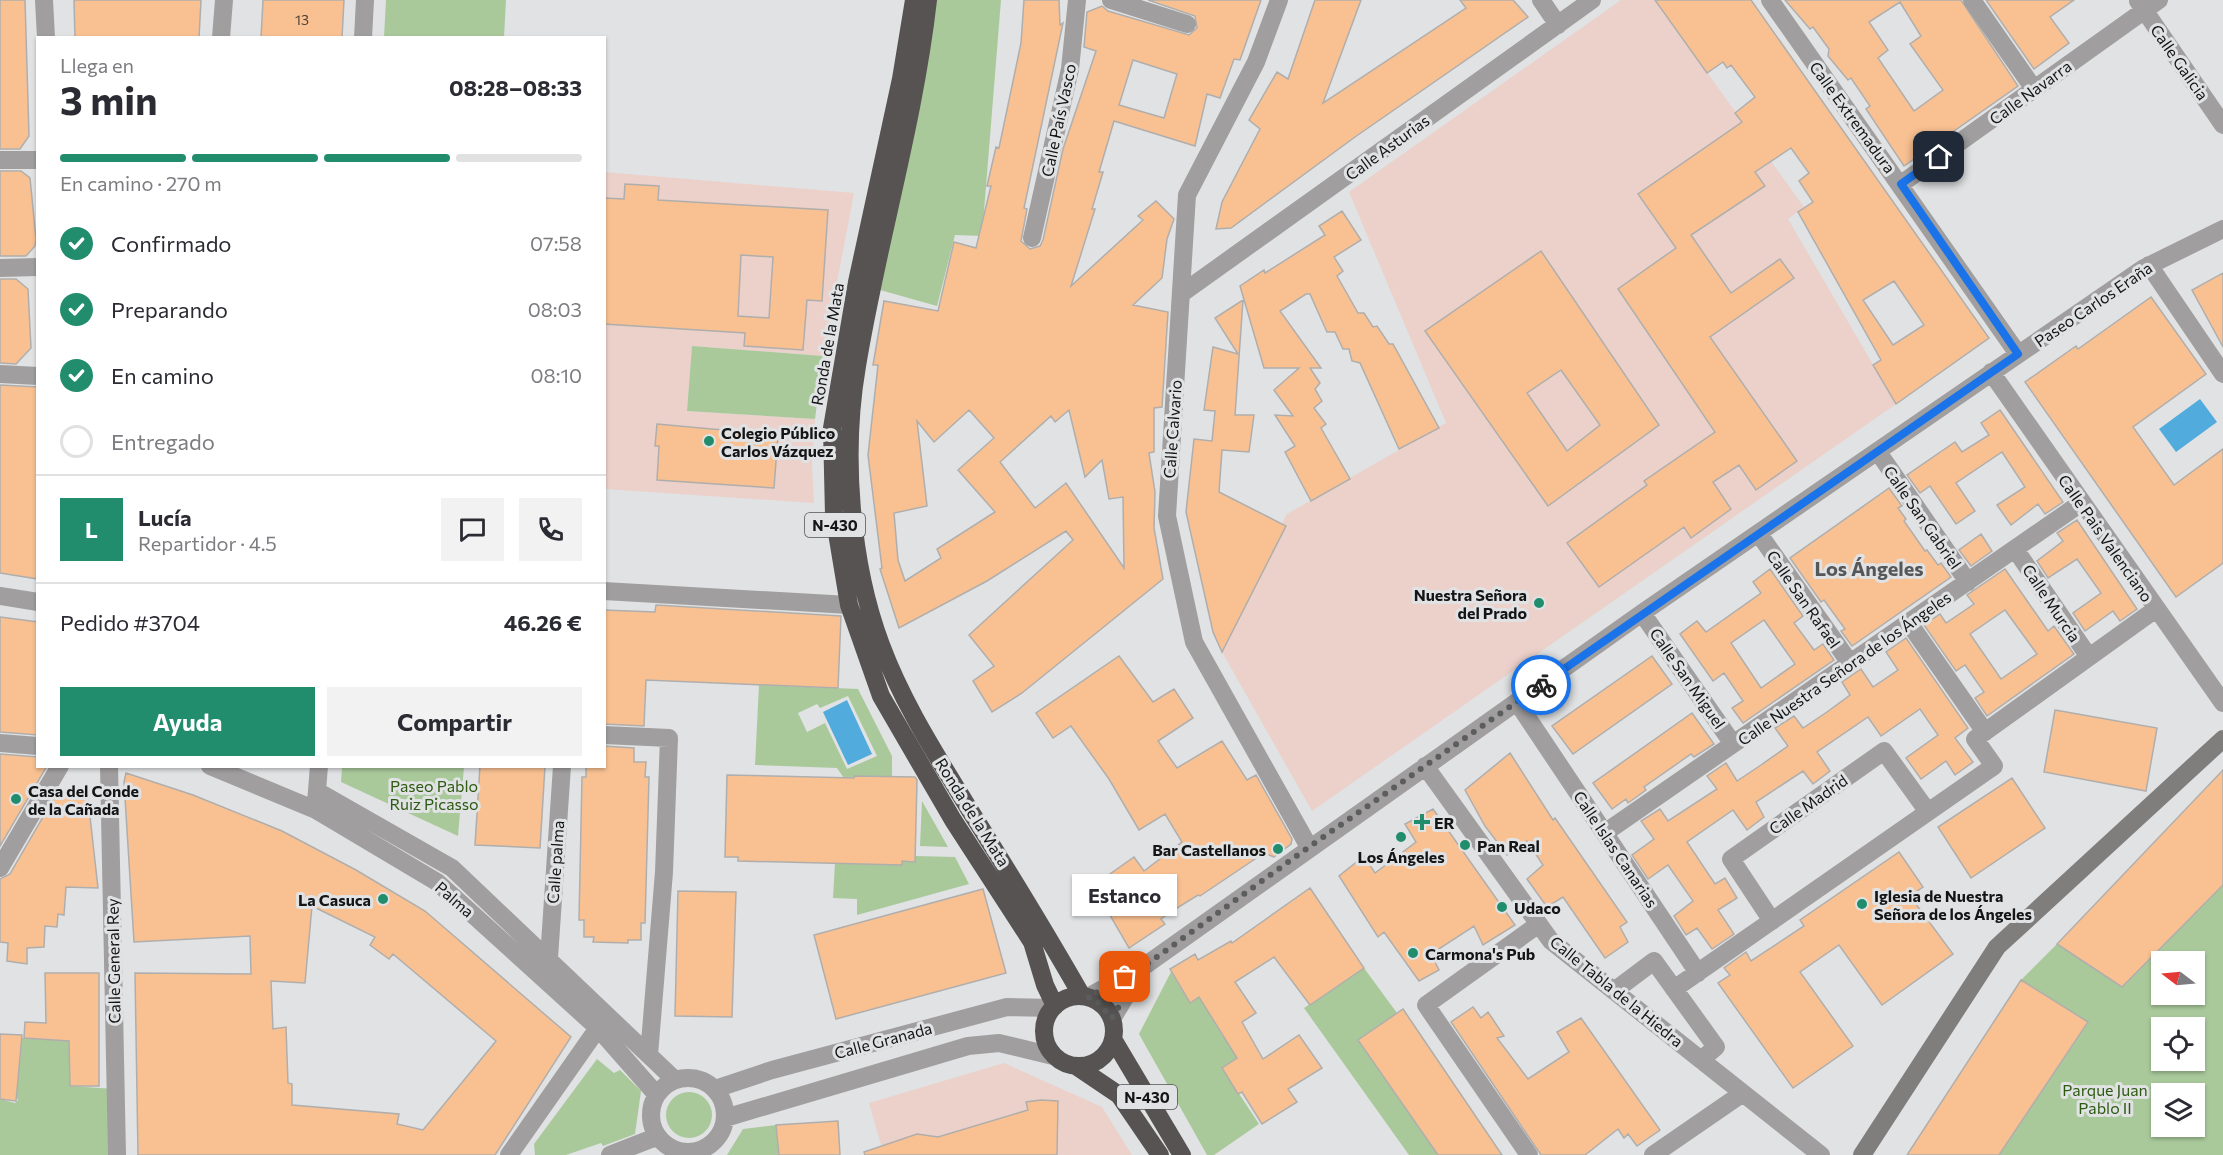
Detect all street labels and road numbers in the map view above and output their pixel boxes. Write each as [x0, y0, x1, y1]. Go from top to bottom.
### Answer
street label: Calle Galicia [2147, 21, 2213, 103]
street label: Calle Navarra [1985, 56, 2075, 128]
street label: Calle Extremadura [1806, 58, 1900, 176]
street label: Calle País Vasco [1037, 62, 1079, 178]
street label: Calle Asturias [1341, 110, 1433, 184]
street label: Paseo Carlos Eraña [2031, 258, 2155, 350]
street label: Ronda de la Mata [807, 281, 847, 407]
street label: Calle Calvario [1159, 379, 1185, 479]
street label: Calle San Gabriel [1880, 462, 1966, 572]
street label: Calle Pais Valenciano [2055, 471, 2157, 605]
road number: N-430 [805, 513, 865, 537]
street label: Calle San Rafael [1763, 546, 1845, 652]
street label: Calle Murcia [2019, 561, 2085, 645]
street label: Calle Nuestra Señora de los Ángeles [1734, 587, 1954, 749]
street label: Calle San Miguel [1646, 624, 1730, 732]
street label: Ronda de la Mata [932, 754, 1014, 870]
street label: Calle Madrid [1765, 770, 1851, 838]
street label: Calle Islas Canarias [1570, 787, 1662, 911]
street label: Calle palma [543, 820, 567, 904]
street label: Palma [432, 877, 478, 921]
street label: Calle General Rey [102, 898, 124, 1024]
street label: Calle Tabla de la Hiedra [1547, 931, 1687, 1051]
street label: Calle Granada [832, 1018, 934, 1062]
road number: N-430 [1117, 1085, 1177, 1109]

